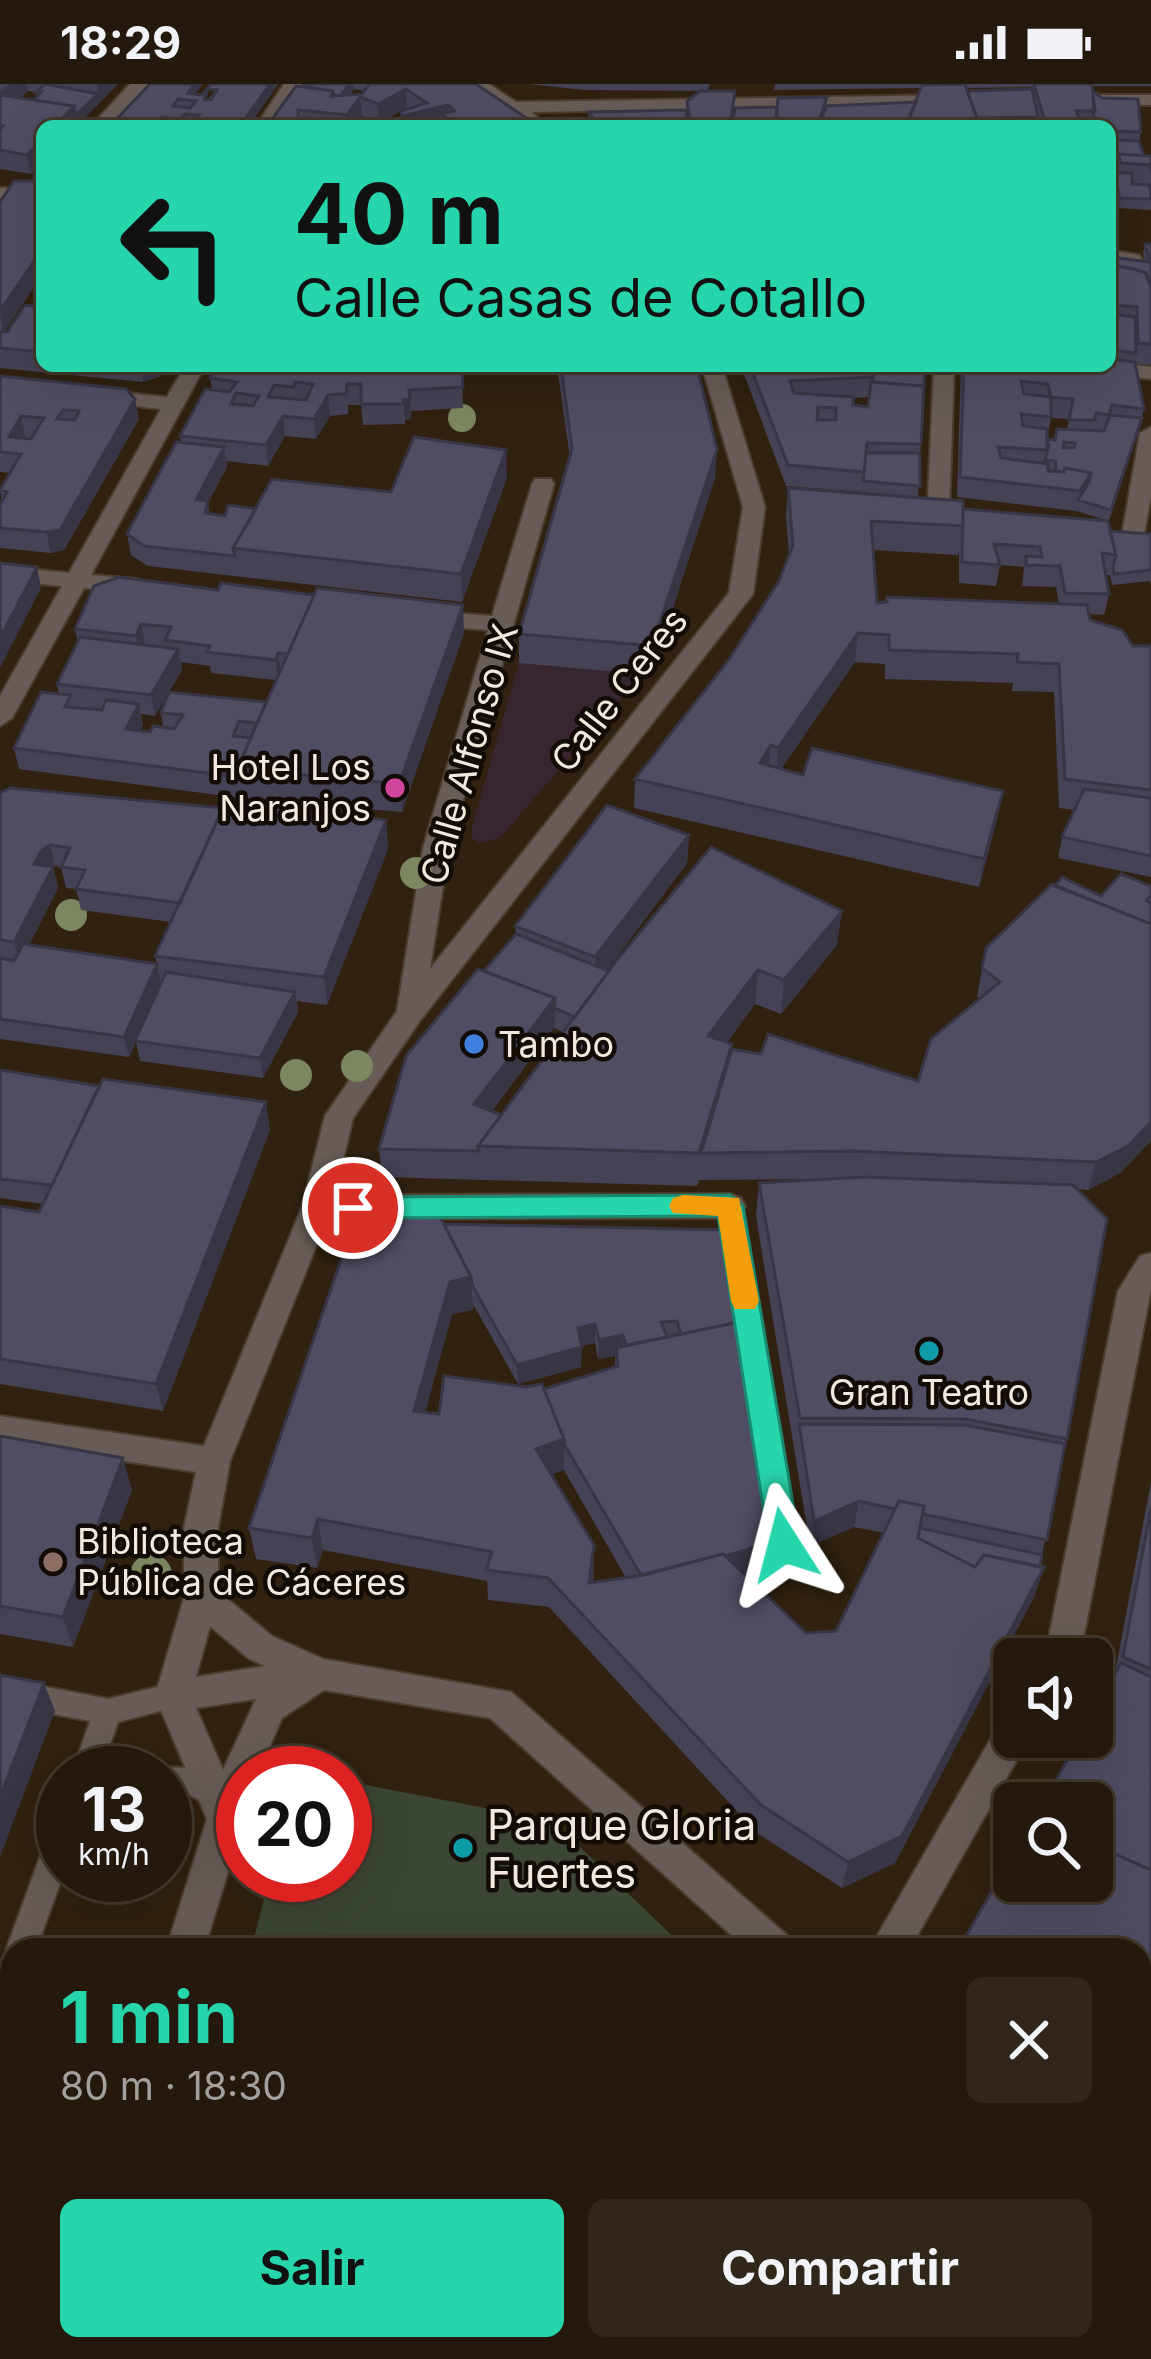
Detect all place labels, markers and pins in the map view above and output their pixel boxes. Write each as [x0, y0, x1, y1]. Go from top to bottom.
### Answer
place label: Hotel Los Naranjos [210, 745, 371, 830]
marker: Hotel Los Naranjos [382, 775, 408, 801]
place label: Tambo [498, 1022, 614, 1066]
marker: Tambo [461, 1031, 487, 1057]
pin [302, 1157, 404, 1259]
marker: Gran Teatro [916, 1338, 942, 1364]
place label: Gran Teatro [829, 1370, 1029, 1414]
place label: Biblioteca Pública de Cáceres [77, 1519, 406, 1604]
marker: Biblioteca Pública de Cáceres [40, 1549, 66, 1575]
place label: Parque Gloria Fuertes [487, 1799, 756, 1898]
marker: Parque Gloria Fuertes [450, 1835, 476, 1861]

